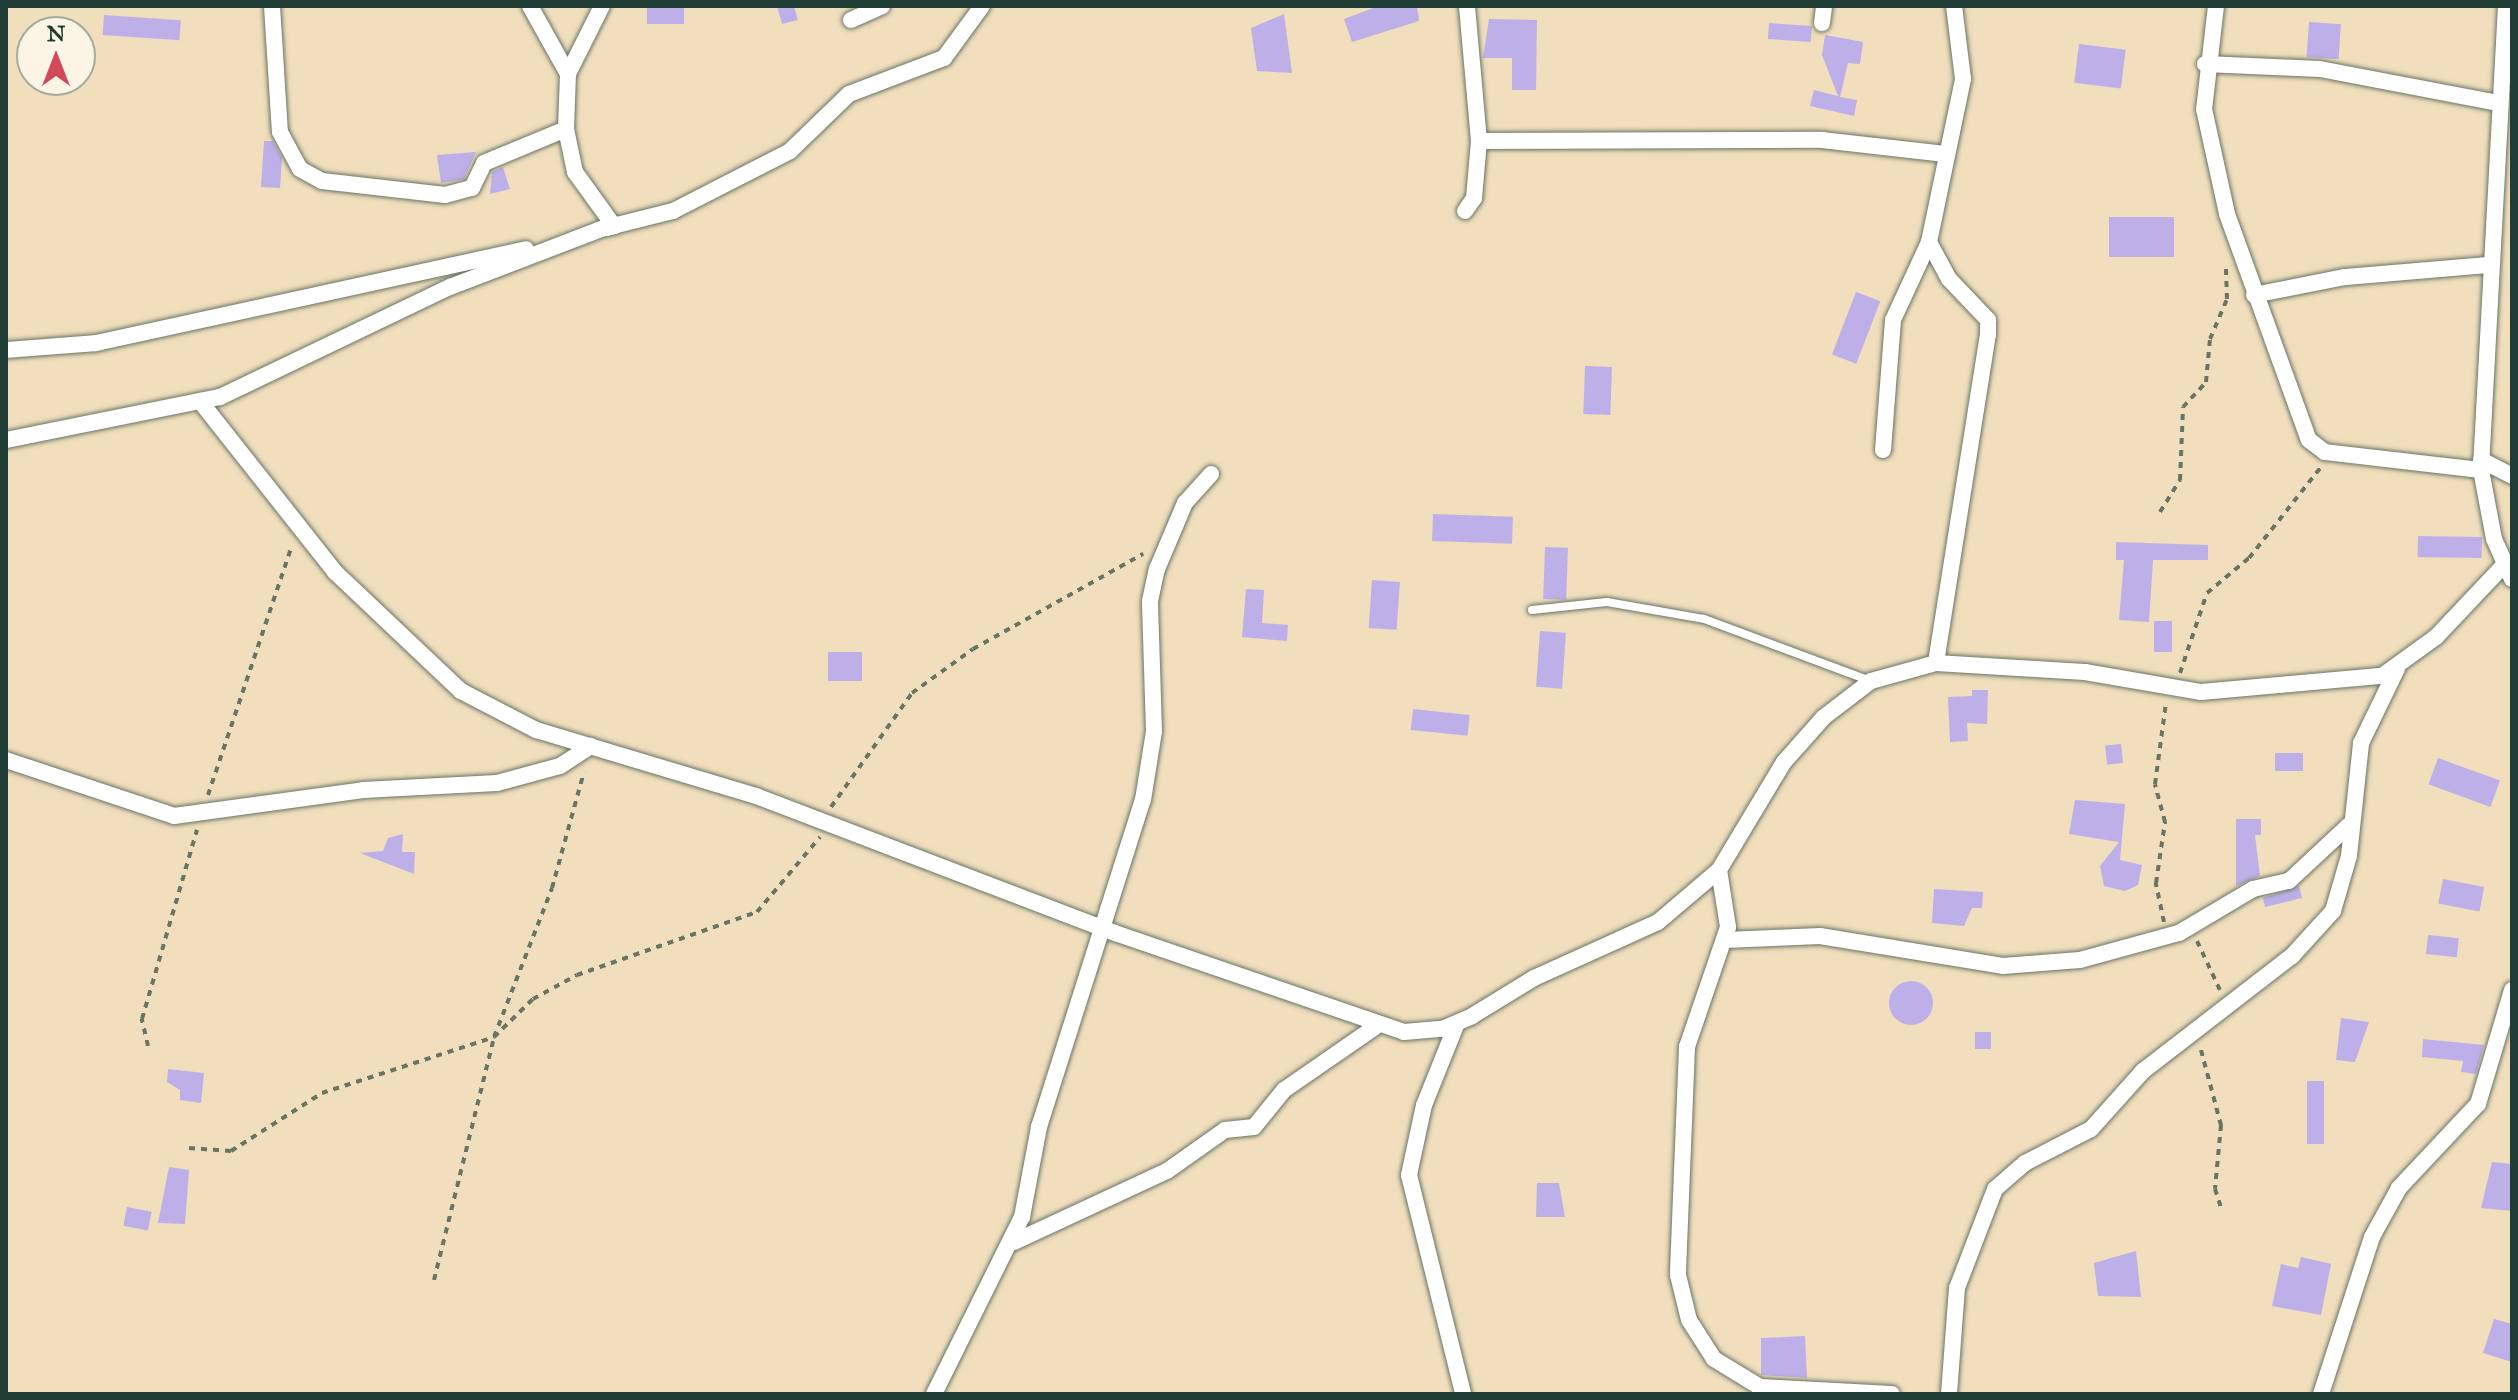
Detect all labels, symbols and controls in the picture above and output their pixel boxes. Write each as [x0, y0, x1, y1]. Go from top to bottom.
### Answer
north arrow [16, 16, 96, 96]
text: N [47, 20, 65, 47]

